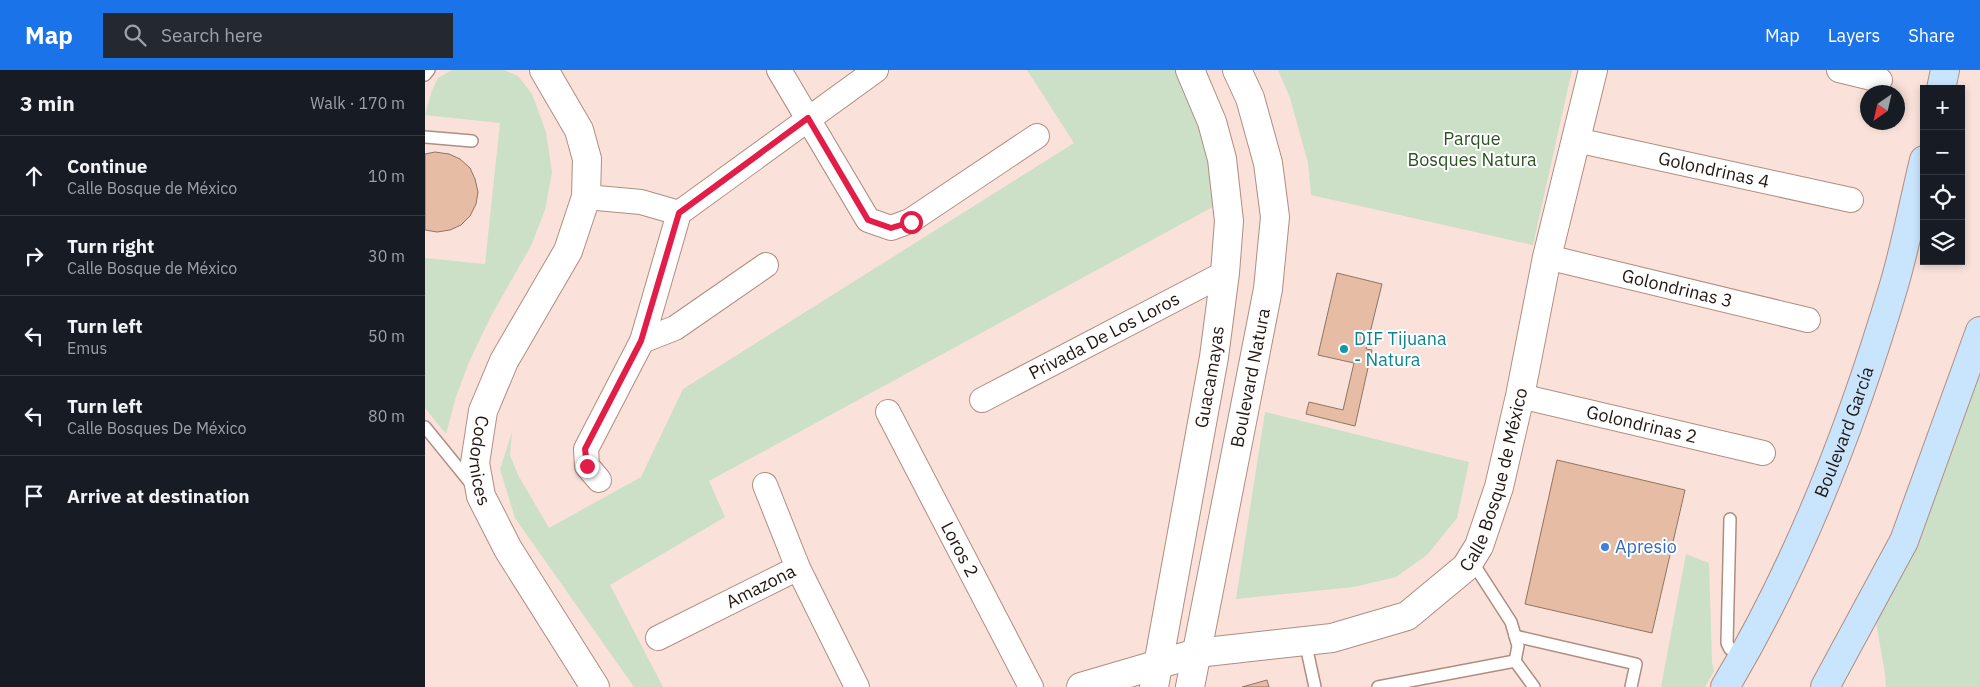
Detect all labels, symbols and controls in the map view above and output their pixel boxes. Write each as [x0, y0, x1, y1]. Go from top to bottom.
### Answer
search box [103, 13, 453, 58]
text: Map [25, 19, 73, 51]
icon: search [121, 21, 149, 49]
text: Search here [161, 23, 263, 47]
text: Map [1765, 24, 1800, 47]
text: Layers [1828, 24, 1880, 47]
text: Share [1908, 24, 1955, 47]
north arrow [1860, 85, 1905, 130]
map controls [1920, 85, 1965, 265]
button: + [1920, 85, 1965, 130]
text: 3 min [20, 89, 75, 117]
text: Walk · 170 m [310, 93, 405, 113]
park label: Parque Bosques Natura [1407, 127, 1537, 171]
button: − [1920, 130, 1965, 175]
street label: Golondrinas 4 [1656, 146, 1772, 193]
text: Continue [67, 154, 147, 178]
icon: ahead [20, 162, 48, 190]
text: 10 m [368, 166, 405, 186]
button: locate [1920, 175, 1965, 220]
text: Calle Bosque de México [67, 178, 237, 198]
route start [900, 211, 923, 234]
button: layers [1920, 220, 1965, 265]
text: Turn right [67, 234, 154, 258]
icon: right [20, 242, 48, 270]
text: 30 m [368, 246, 405, 266]
text: Calle Bosque de México [67, 258, 237, 278]
street label: Golondrinas 3 [1620, 264, 1735, 312]
street label: Privada De Los Loros [1025, 287, 1183, 385]
street label: Boulevard Natura [1225, 306, 1275, 449]
text: Turn left [67, 314, 143, 338]
icon: left [20, 322, 48, 350]
street label: Guacamayas [1189, 324, 1229, 430]
text: 50 m [368, 326, 405, 346]
place label: DIF Tijuana - Natura [1354, 327, 1447, 371]
text: Emus [67, 338, 107, 358]
marker: DIF Tijuana - Natura [1338, 343, 1350, 355]
street label: Boulevard García [1809, 363, 1879, 501]
street label: Calle Bosque de México [1454, 386, 1532, 576]
text: Turn left [67, 394, 143, 418]
street label: Golondrinas 2 [1584, 400, 1699, 448]
icon: left [20, 402, 48, 430]
text: 80 m [368, 406, 405, 426]
street label: Codornices [464, 414, 496, 509]
text: Calle Bosques De México [67, 418, 247, 438]
route end [576, 455, 599, 478]
icon: arrive [20, 482, 48, 510]
text: Arrive at destination [67, 484, 250, 508]
street label: Loros 2 [936, 518, 984, 581]
place label: Apresio [1615, 535, 1677, 558]
marker: Apresio [1599, 541, 1611, 553]
street label: Amazona [722, 559, 800, 613]

